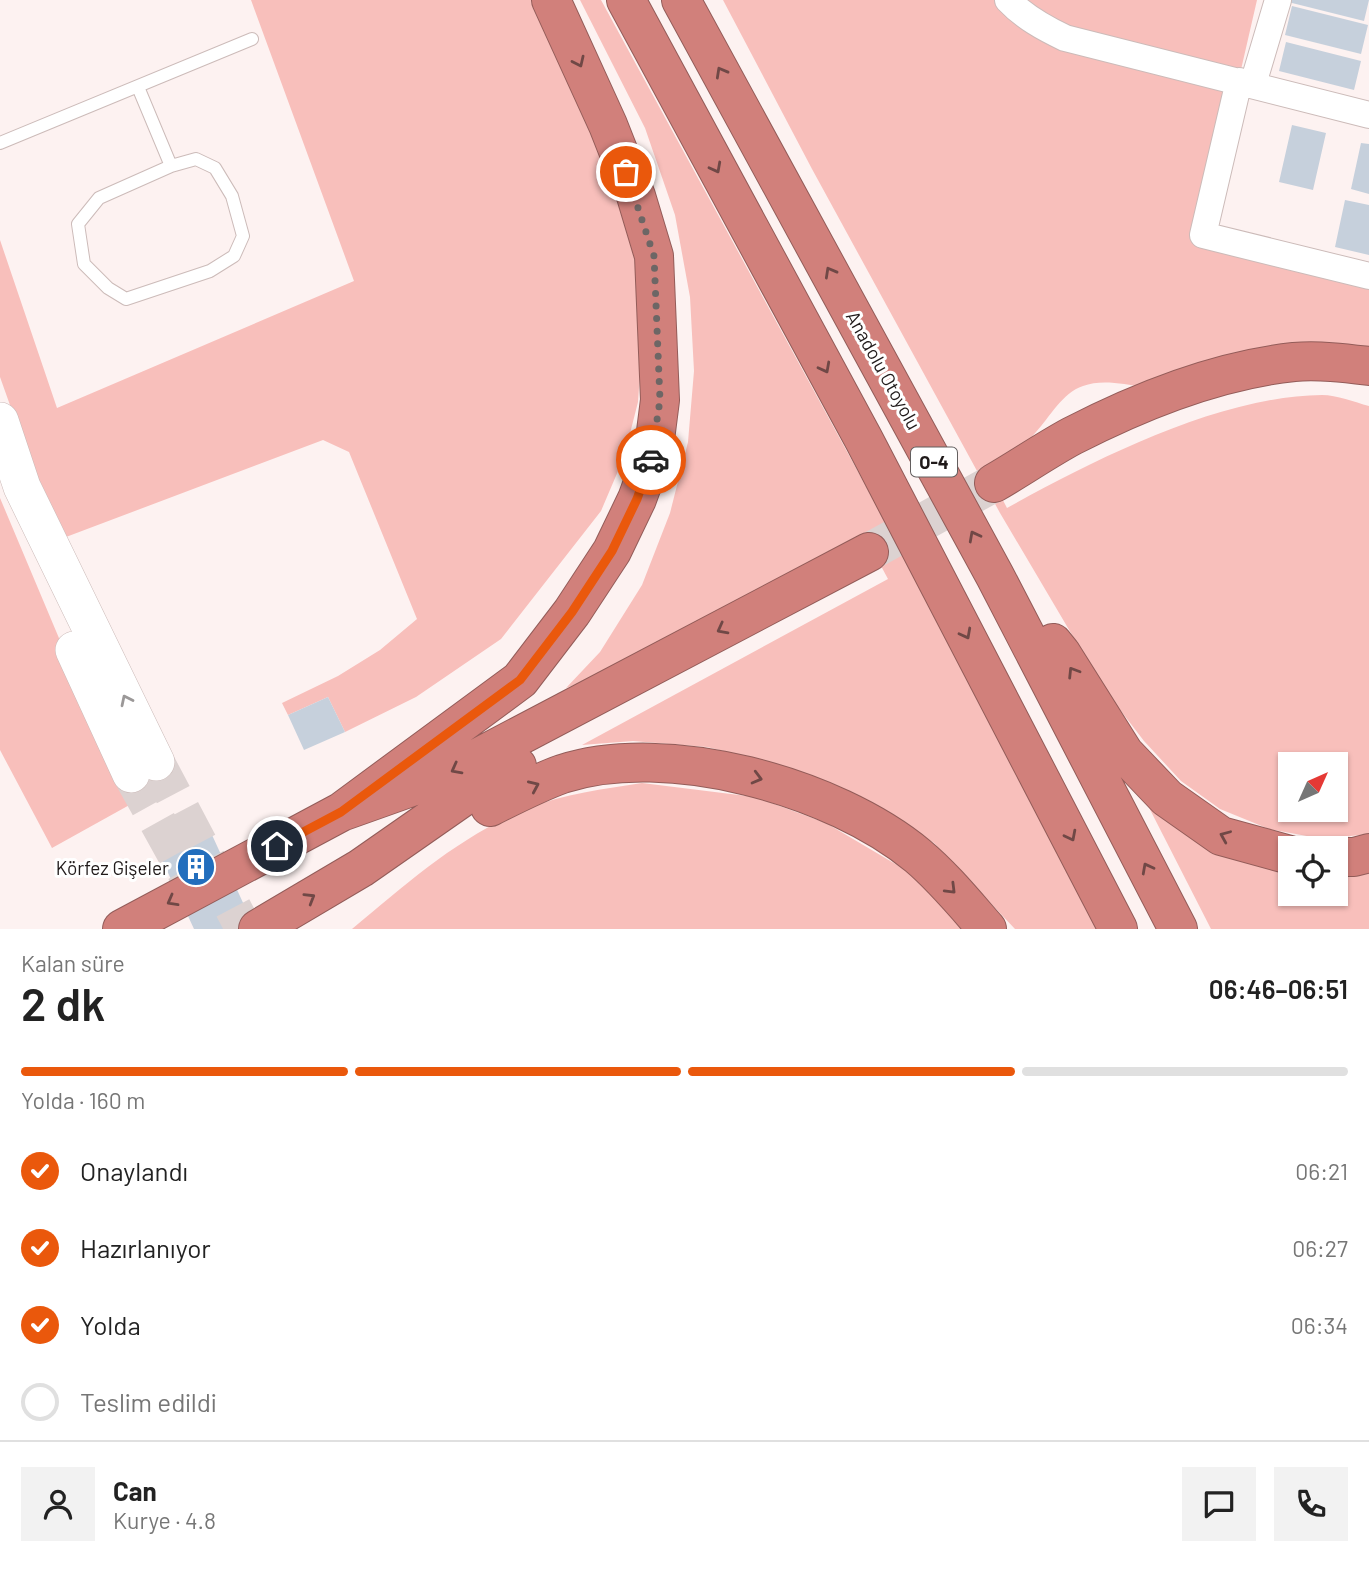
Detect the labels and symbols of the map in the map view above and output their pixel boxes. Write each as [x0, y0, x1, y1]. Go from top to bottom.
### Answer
one-way arrow [571, 55, 585, 67]
one-way arrow [716, 67, 729, 80]
pin [596, 142, 656, 202]
one-way arrow [708, 161, 722, 173]
one-way arrow [825, 267, 838, 279]
street label: Anadolu Otoyolu [842, 307, 926, 433]
one-way arrow [816, 361, 830, 373]
courier [616, 425, 686, 495]
road number: O-4 [911, 448, 957, 476]
one-way arrow [968, 531, 982, 544]
one-way arrow [717, 621, 729, 635]
one-way arrow [957, 627, 971, 639]
one-way arrow [1069, 666, 1082, 679]
one-way arrow [120, 695, 134, 707]
north arrow [1278, 752, 1348, 822]
one-way arrow [450, 761, 463, 774]
one-way arrow [750, 770, 762, 784]
one-way arrow [527, 780, 539, 794]
pin [247, 816, 307, 876]
one-way arrow [1062, 829, 1076, 841]
one-way arrow [1220, 830, 1232, 844]
building icon: Körfez Gişeler [175, 846, 217, 888]
place label: Körfez Gişeler [56, 856, 169, 879]
one-way arrow [1142, 863, 1155, 876]
one-way arrow [943, 881, 956, 894]
one-way arrow [167, 893, 179, 906]
one-way arrow [302, 894, 315, 907]

